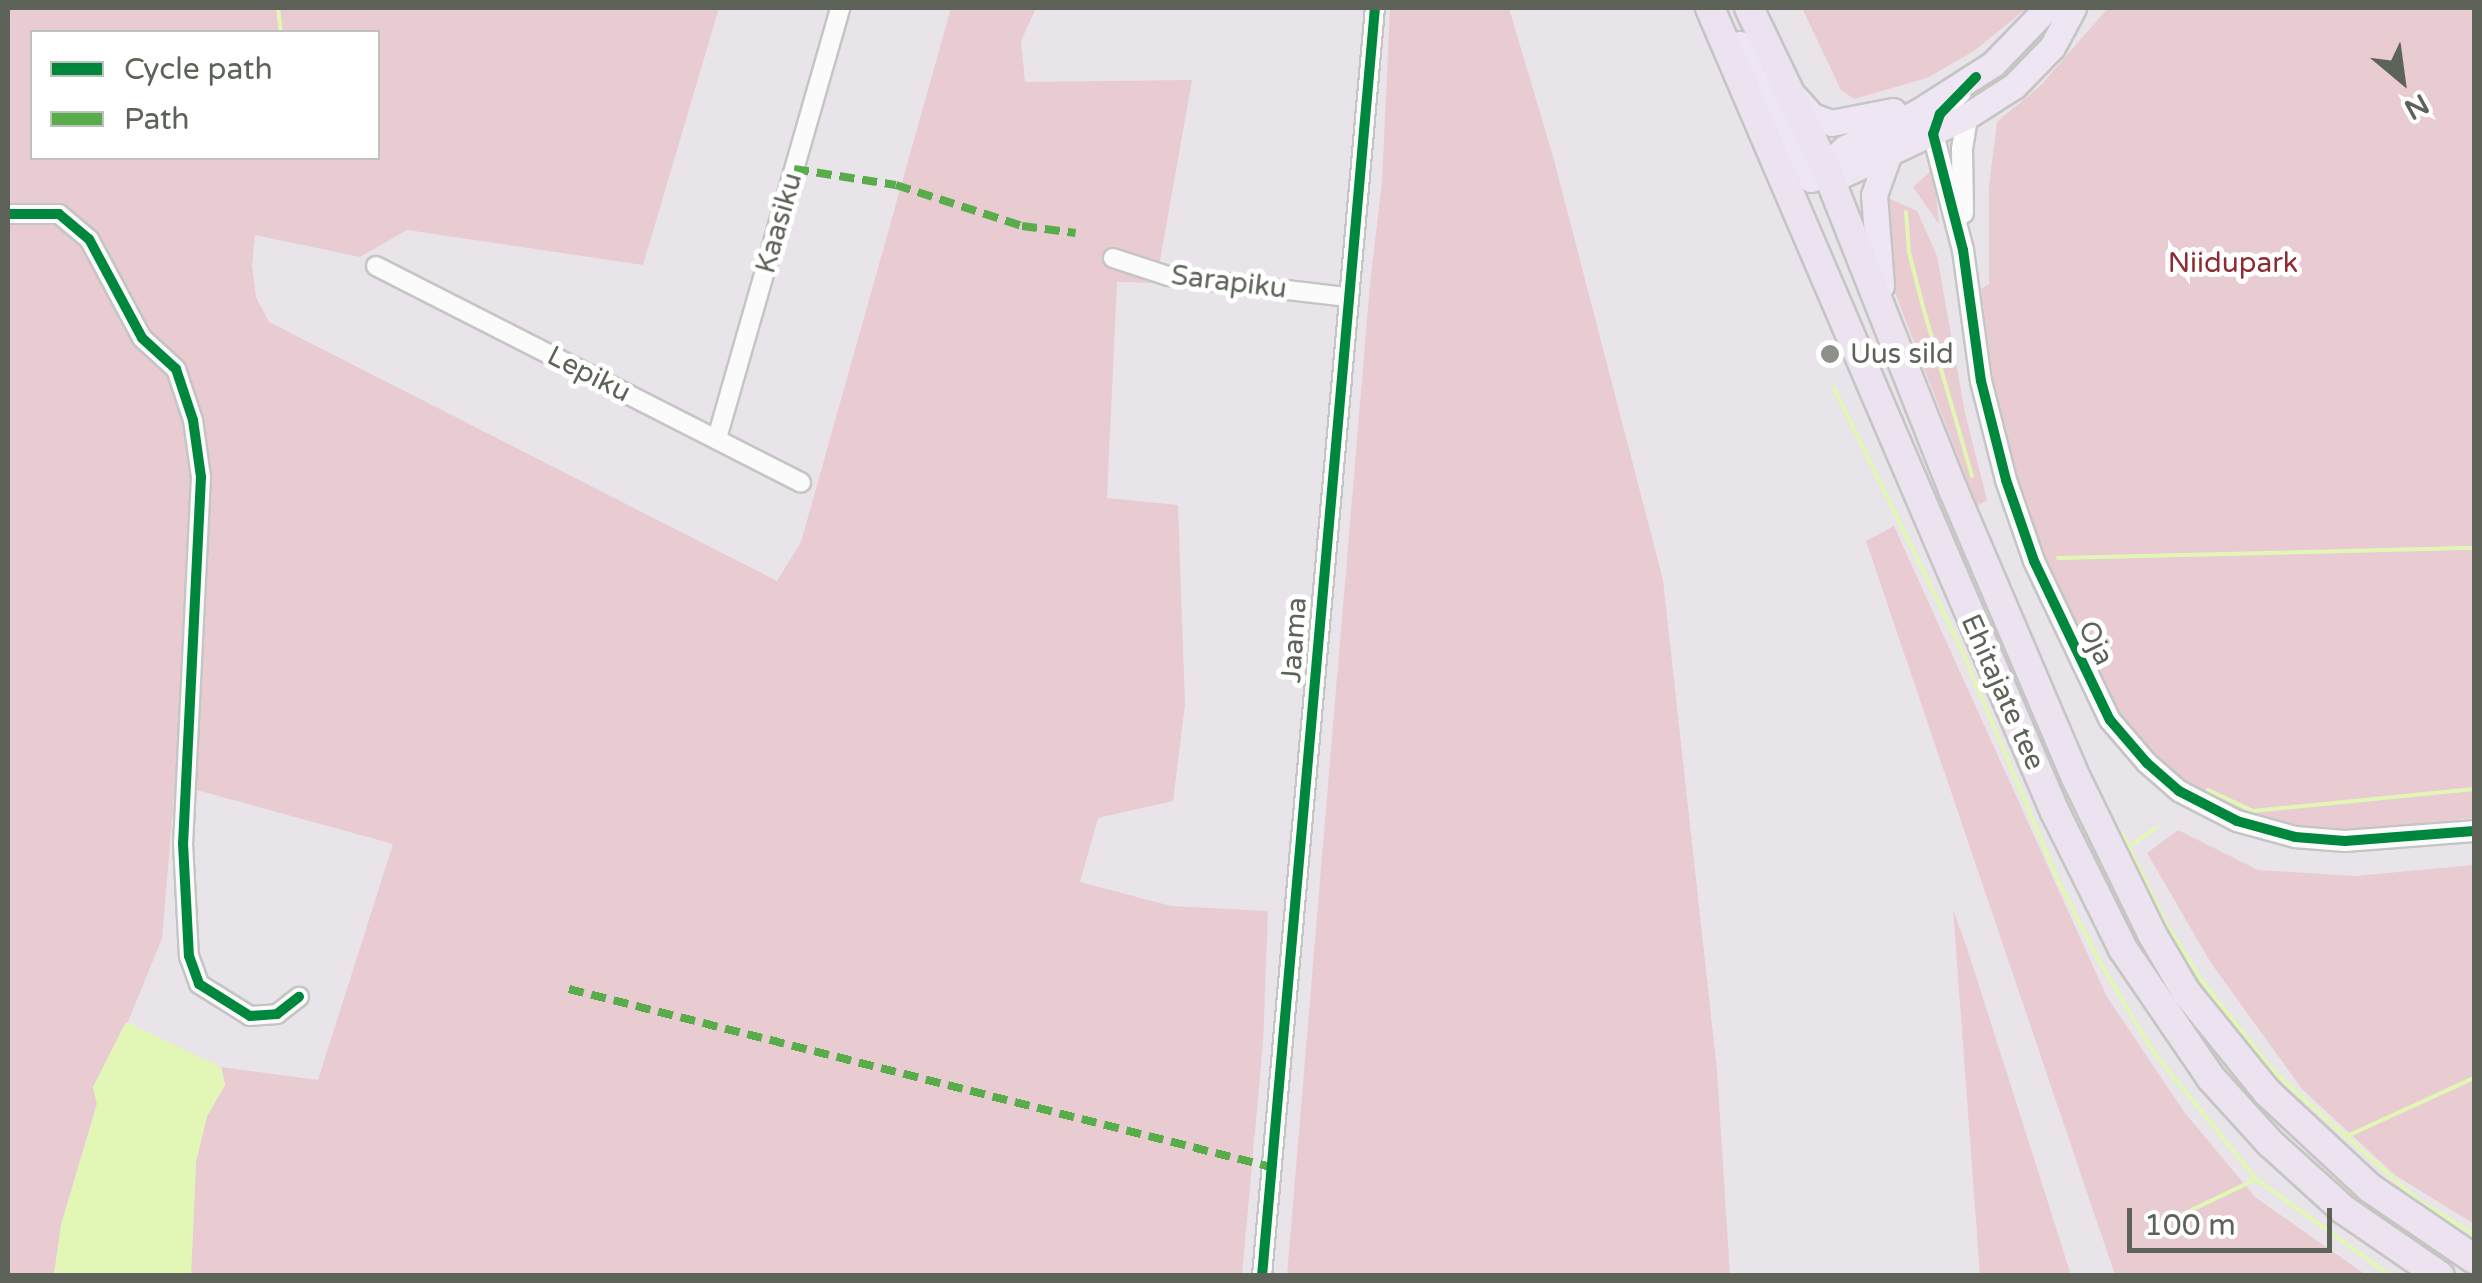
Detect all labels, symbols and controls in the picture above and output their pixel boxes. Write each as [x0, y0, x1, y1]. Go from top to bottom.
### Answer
legend [30, 30, 380, 160]
north arrow [2352, 30, 2452, 130]
text: Cycle path [124, 51, 273, 88]
text: N [2398, 86, 2435, 127]
text: Path [124, 101, 190, 138]
street label: Kaasiku [749, 169, 809, 277]
park label: Niidupark [2168, 246, 2298, 280]
street label: Sarapiku [1169, 258, 1289, 306]
place label: Uus sild [1850, 337, 1954, 371]
street label: Lepiku [542, 339, 636, 409]
marker: Uus sild [1819, 343, 1841, 365]
street label: Jaama [1274, 596, 1314, 684]
street label: Ehitajate tee [1954, 609, 2052, 775]
street label: Oja [2071, 615, 2121, 671]
scale bar [2132, 1188, 2337, 1250]
text: 100 m [2144, 1207, 2236, 1244]

